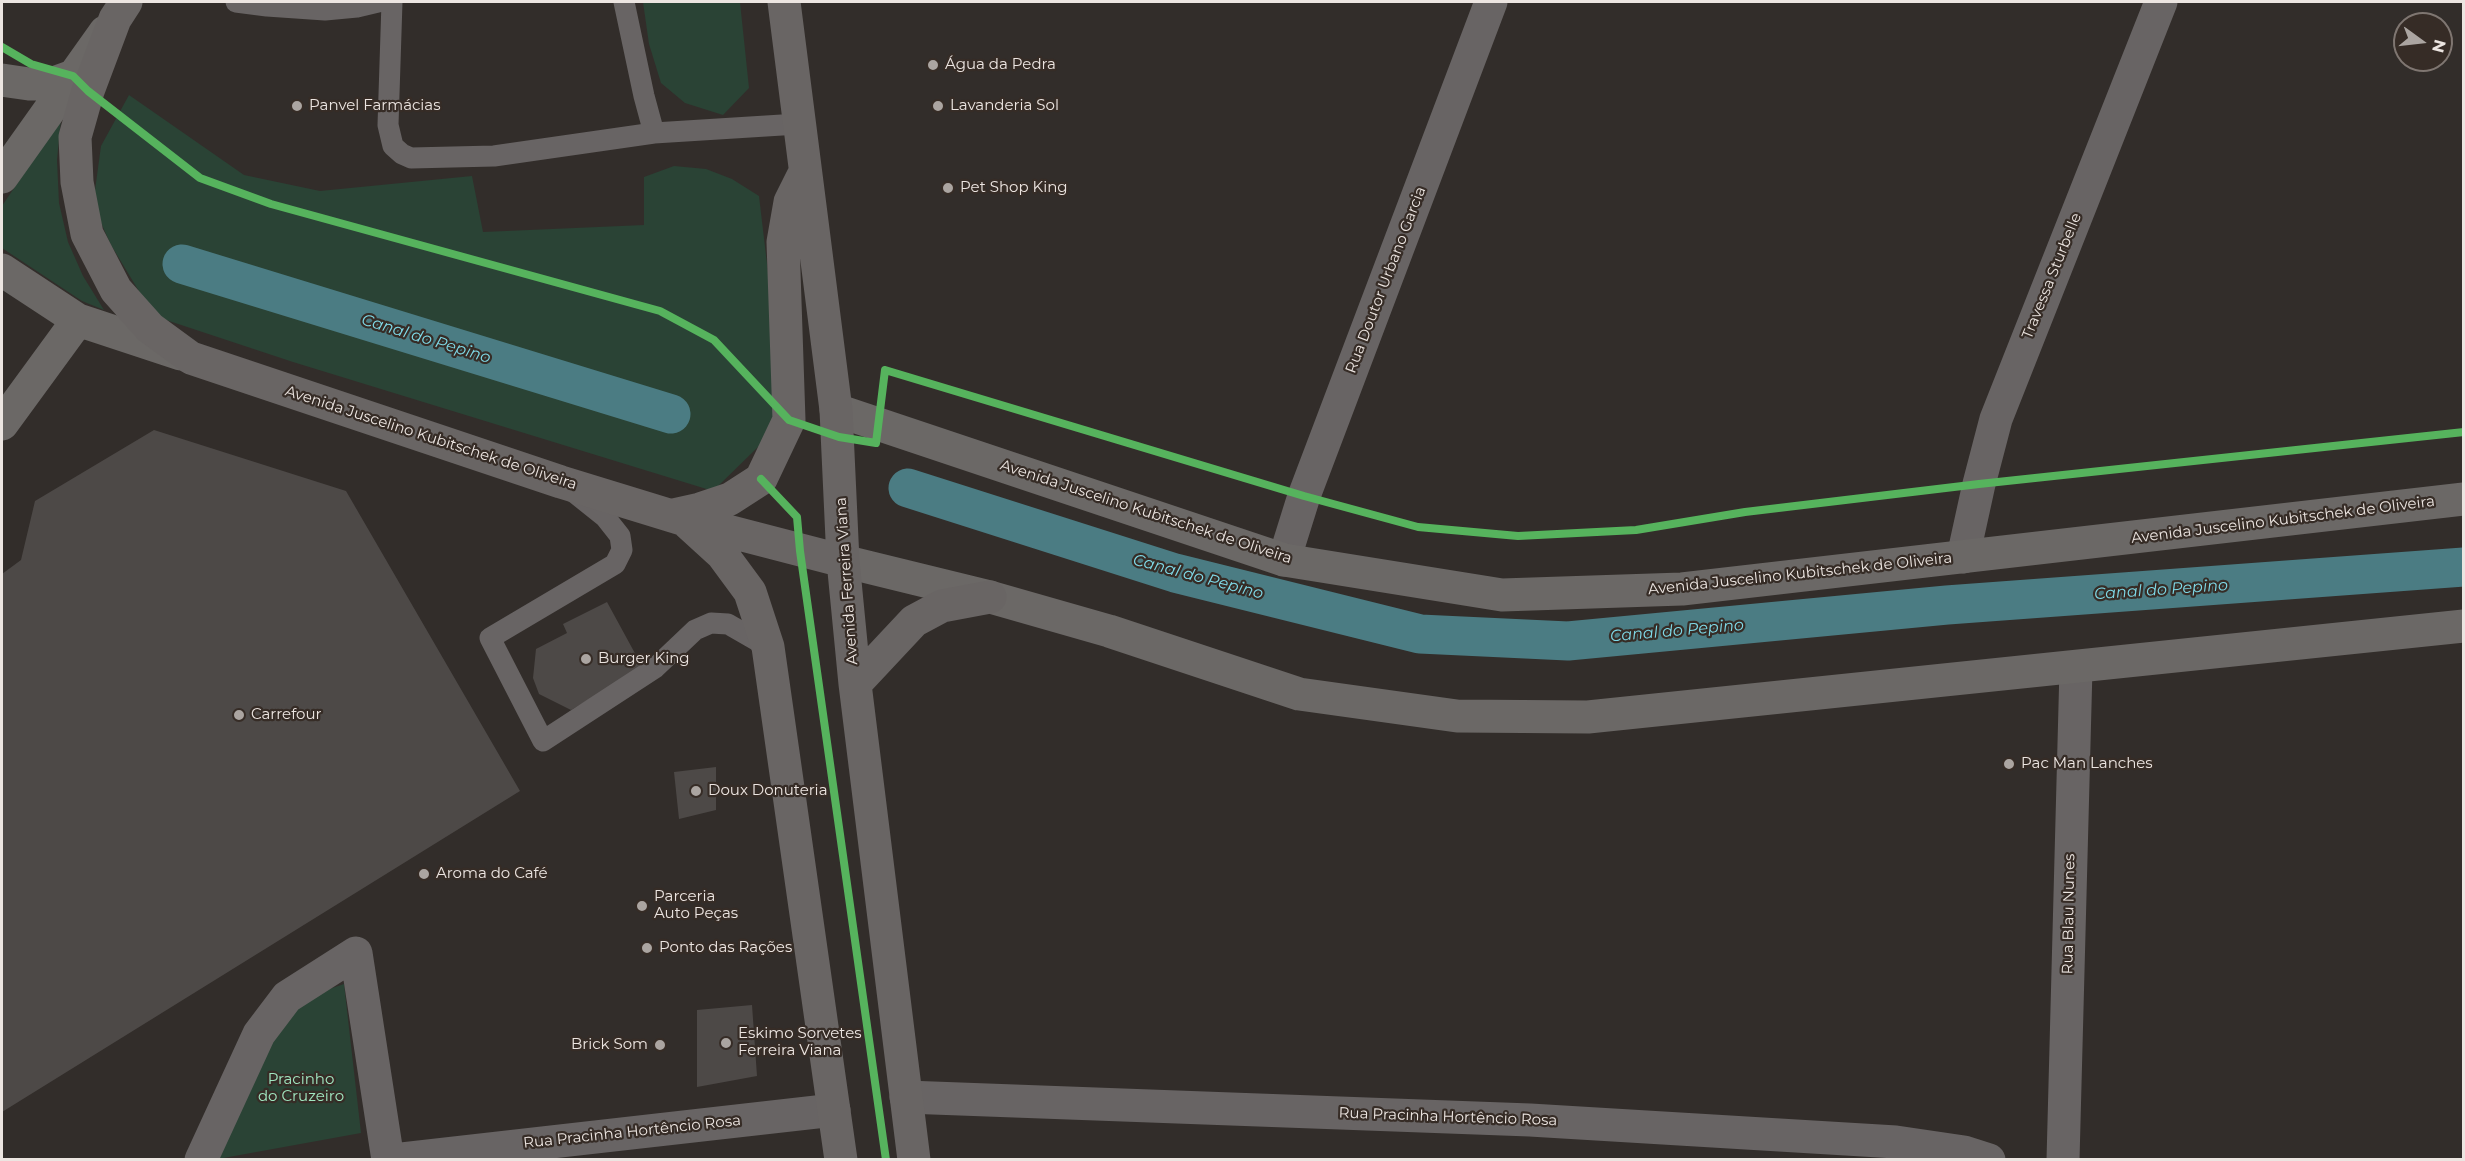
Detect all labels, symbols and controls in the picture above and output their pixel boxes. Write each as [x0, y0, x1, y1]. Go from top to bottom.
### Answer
north arrow [2393, 12, 2453, 72]
text: N [2428, 38, 2450, 55]
place label: Água da Pedra [945, 56, 1056, 74]
marker: Água da Pedra [926, 58, 940, 72]
place label: Panvel Farmácias [309, 97, 441, 115]
place label: Lavanderia Sol [950, 97, 1059, 115]
marker: Panvel Farmácias [290, 99, 304, 113]
marker: Lavanderia Sol [931, 99, 945, 113]
place label: Pet Shop King [960, 179, 1068, 197]
marker: Pet Shop King [941, 181, 955, 195]
street label: Rua Doutor Urbano Garcia [1342, 184, 1430, 376]
street label: Travessa Sturbelle [2018, 210, 2086, 342]
water label: Canal do Pepino [359, 310, 493, 368]
street label: Avenida Juscelino Kubitschek de Oliveira [283, 382, 579, 494]
street label: Avenida Juscelino Kubitschek de Oliveira [998, 456, 1294, 568]
street label: Avenida Juscelino Kubitschek de Oliveira [2130, 492, 2436, 548]
street label: Avenida Ferreira Viana [832, 497, 862, 665]
street label: Avenida Juscelino Kubitschek de Oliveira [1647, 549, 1953, 599]
water label: Canal do Pepino [1131, 550, 1265, 604]
water label: Canal do Pepino [2093, 576, 2229, 604]
water label: Canal do Pepino [1609, 616, 1745, 646]
place label: Burger King [598, 650, 690, 668]
marker: Burger King [579, 652, 593, 666]
place label: Carrefour [251, 706, 322, 724]
marker: Carrefour [232, 708, 246, 722]
place label: Pac Man Lanches [2021, 755, 2153, 773]
marker: Pac Man Lanches [2002, 757, 2016, 771]
place label: Doux Donuteria [708, 782, 827, 800]
marker: Doux Donuteria [689, 784, 703, 798]
street label: Rua Blau Nunes [2059, 853, 2079, 975]
place label: Aroma do Café [436, 865, 548, 883]
marker: Aroma do Café [417, 867, 431, 881]
place label: Parceria Auto Peças [654, 888, 738, 923]
marker: Parceria Auto Peças [635, 899, 649, 913]
place label: Ponto das Rações [659, 939, 792, 957]
marker: Ponto das Rações [640, 941, 654, 955]
place label: Eskimo Sorvetes Ferreira Viana [738, 1025, 862, 1060]
place label: Brick Som [571, 1036, 648, 1054]
marker: Eskimo Sorvetes Ferreira Viana [719, 1036, 733, 1050]
marker: Brick Som [653, 1038, 667, 1052]
park label: Pracinho do Cruzeiro [258, 1071, 344, 1106]
street label: Rua Pracinha Hortêncio Rosa [1338, 1104, 1558, 1130]
street label: Rua Pracinha Hortêncio Rosa [522, 1112, 742, 1152]

